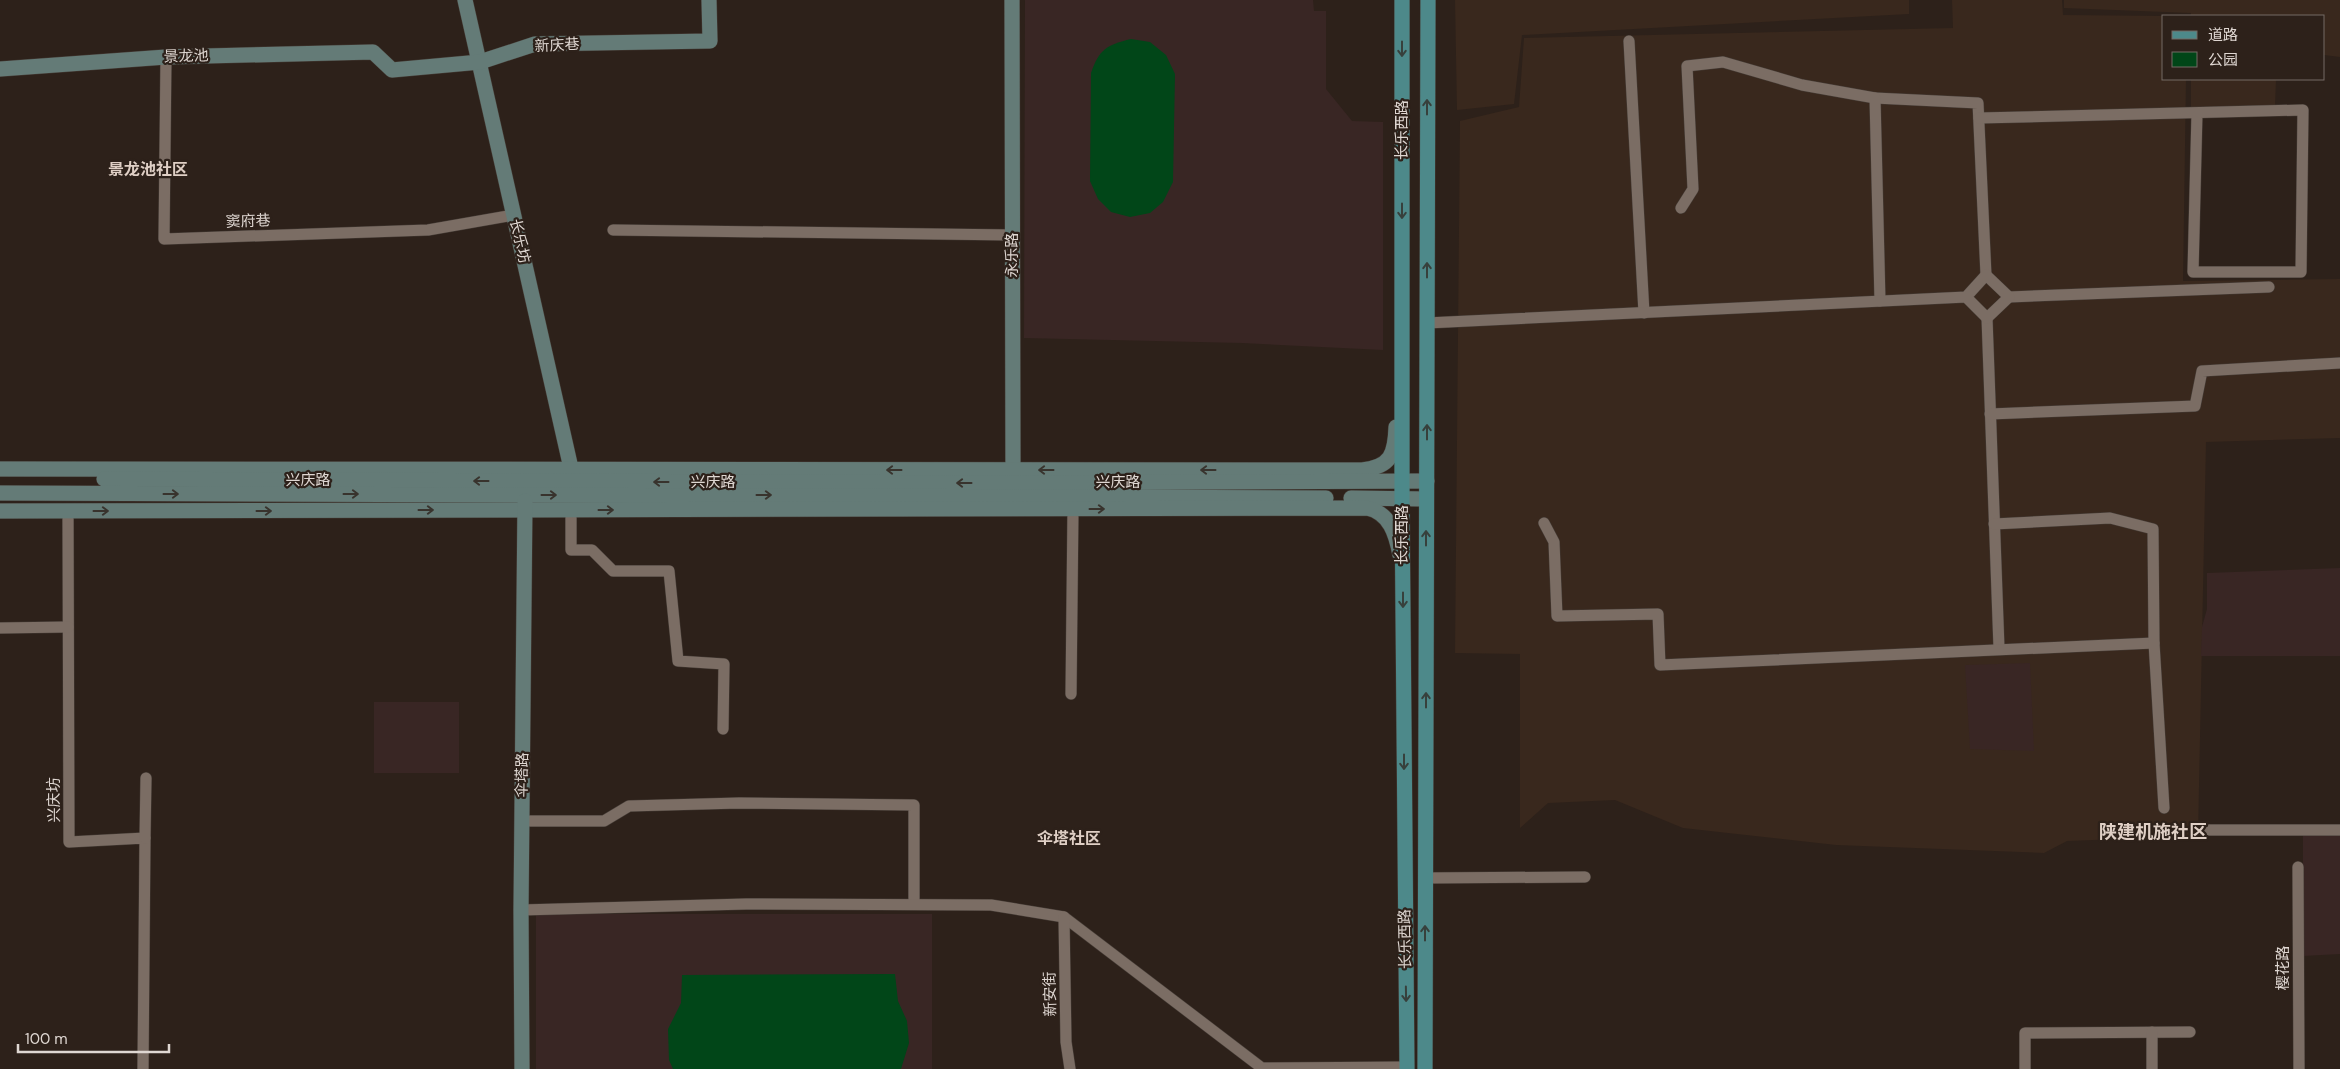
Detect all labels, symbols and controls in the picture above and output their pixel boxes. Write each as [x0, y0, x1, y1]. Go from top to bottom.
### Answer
legend [2162, 15, 2325, 80]
text: 道路 [2208, 25, 2238, 45]
street label: 新庆巷 [534, 34, 580, 56]
one-way arrow [1397, 40, 1407, 56]
street label: 景龙池 [163, 45, 209, 67]
text: 公园 [2208, 50, 2238, 70]
one-way arrow [1422, 99, 1432, 116]
street label: 长乐西路 [1392, 100, 1412, 160]
district label: 景龙池社区 [108, 159, 188, 180]
one-way arrow [1397, 202, 1407, 219]
street label: 窦府巷 [225, 210, 271, 232]
street label: 长乐坊 [505, 217, 535, 265]
street label: 永乐路 [1002, 232, 1022, 278]
one-way arrow [1422, 262, 1432, 278]
one-way arrow [1422, 424, 1432, 440]
one-way arrow [886, 465, 902, 475]
one-way arrow [1038, 465, 1054, 475]
one-way arrow [1200, 465, 1216, 475]
street label: 兴庆路 [285, 470, 331, 490]
street label: 兴庆路 [690, 472, 736, 492]
street label: 兴庆路 [1095, 472, 1141, 492]
one-way arrow [474, 476, 490, 486]
one-way arrow [654, 477, 670, 487]
one-way arrow [956, 478, 972, 488]
one-way arrow [162, 489, 179, 499]
one-way arrow [342, 489, 359, 499]
one-way arrow [540, 490, 556, 500]
one-way arrow [755, 490, 771, 500]
one-way arrow [1088, 504, 1105, 514]
one-way arrow [418, 505, 434, 515]
one-way arrow [598, 505, 614, 515]
street label: 长乐西路 [1392, 505, 1412, 565]
one-way arrow [92, 506, 109, 516]
one-way arrow [255, 506, 271, 516]
one-way arrow [1421, 530, 1431, 546]
one-way arrow [1398, 591, 1408, 607]
one-way arrow [1421, 693, 1431, 709]
street label: 伞塔路 [512, 752, 532, 798]
one-way arrow [1399, 754, 1409, 770]
street label: 兴庆坊 [44, 777, 64, 823]
district label: 陕建机施社区 [2099, 820, 2207, 844]
district label: 伞塔社区 [1037, 828, 1101, 849]
street label: 长乐西路 [1394, 909, 1416, 969]
one-way arrow [1420, 925, 1430, 942]
street label: 樱花路 [2273, 945, 2293, 991]
street label: 新安街 [1040, 971, 1060, 1017]
one-way arrow [1401, 986, 1411, 1002]
scale bar [18, 1022, 169, 1054]
text: 100 m [25, 1029, 68, 1049]

